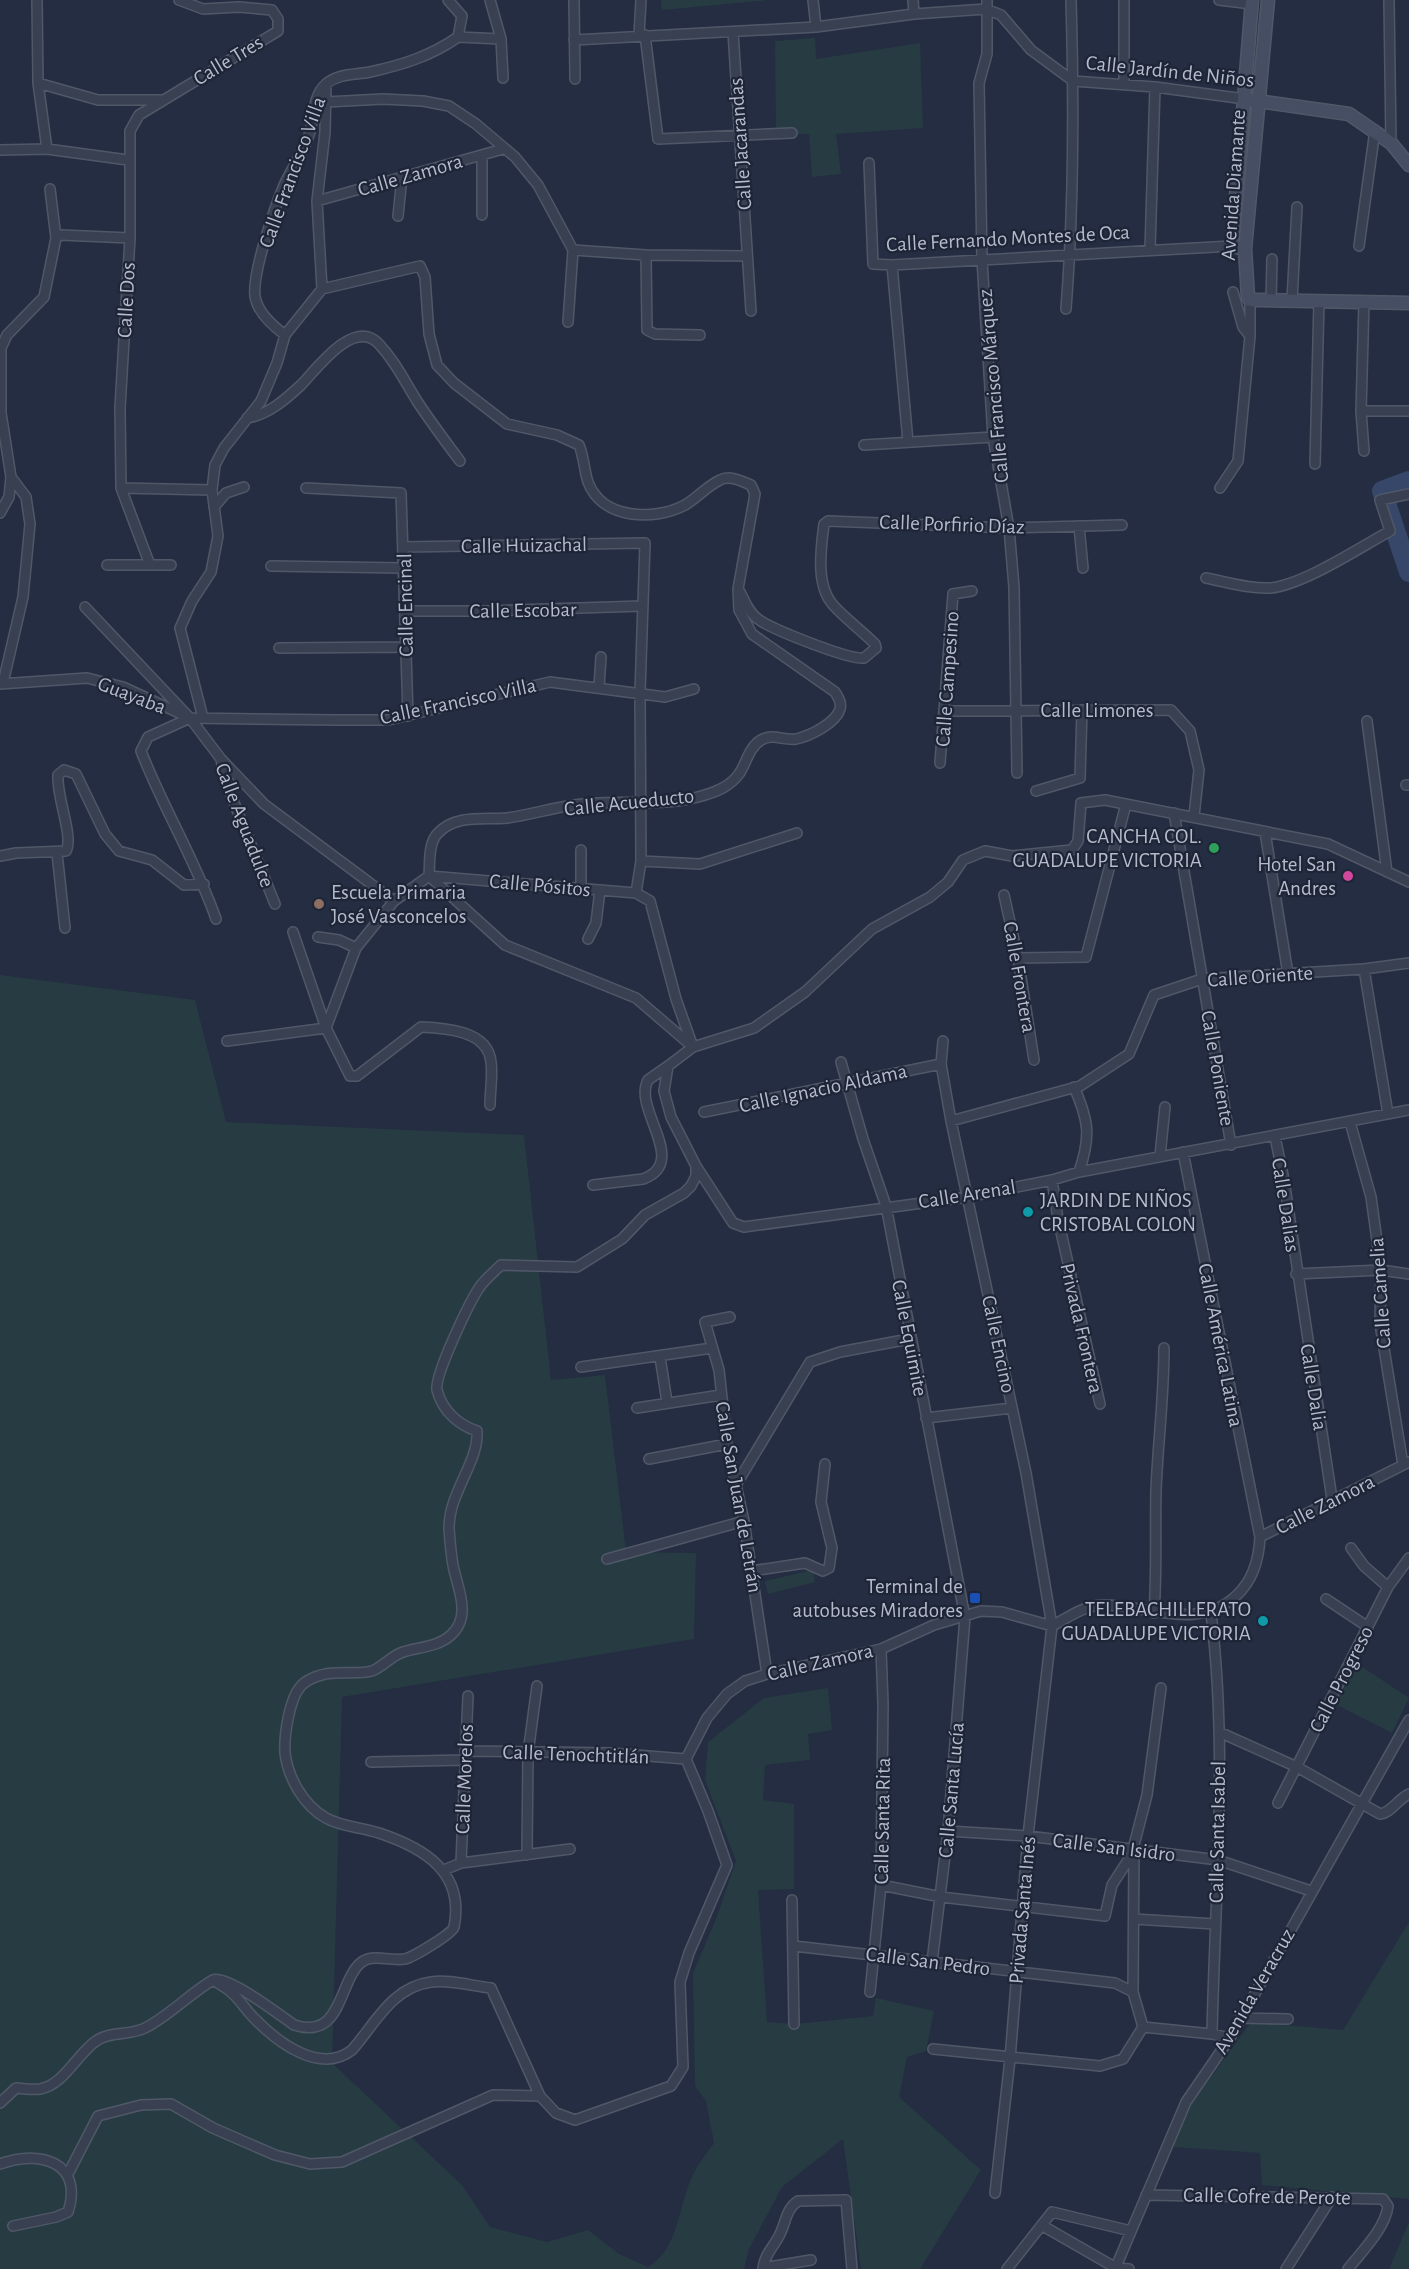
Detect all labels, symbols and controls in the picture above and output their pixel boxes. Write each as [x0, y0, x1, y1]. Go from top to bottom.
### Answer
street label: Calle Tres [190, 32, 267, 89]
street label: Calle Jardín de Niños [1085, 52, 1255, 91]
street label: Calle Jacarandas [725, 77, 756, 211]
street label: Calle Francisco Villa [255, 94, 330, 251]
street label: Avenida Diamante [1218, 109, 1249, 261]
street label: Calle Zamora [355, 150, 465, 200]
street label: Calle Fernando Montes de Oca [886, 222, 1131, 255]
street label: Calle Dos [114, 262, 139, 338]
street label: Calle Francisco Márquez [975, 288, 1012, 484]
street label: Calle Porfirio Díaz [879, 511, 1025, 538]
street label: Calle Huizachal [461, 534, 587, 557]
street label: Calle Encinal [394, 553, 417, 657]
street label: Calle Escobar [469, 599, 577, 622]
street label: Calle Campesino [932, 611, 963, 747]
street label: Guayaba [95, 673, 169, 718]
street label: Calle Francisco Villa [378, 675, 538, 728]
street label: Calle Limones [1040, 700, 1154, 721]
street label: Calle Aguadulce [211, 760, 278, 890]
street label: Calle Acueducto [563, 785, 695, 820]
place label: CANCHA COL. GUADALUPE VICTORIA [1012, 826, 1202, 871]
marker: CANCHA COL. GUADALUPE VICTORIA [1207, 841, 1221, 855]
place label: Hotel San Andres [1257, 854, 1336, 899]
marker: Hotel San Andres [1341, 869, 1355, 883]
street label: Calle Pósitos [488, 871, 592, 900]
place label: Escuela Primaria José Vasconcelos [331, 882, 467, 927]
marker: Escuela Primaria José Vasconcelos [312, 897, 326, 911]
street label: Calle Frontera [999, 920, 1040, 1035]
street label: Calle Oriente [1206, 962, 1314, 991]
street label: Calle Poniente [1197, 1009, 1238, 1127]
street label: Calle Ignacio Aldama [737, 1060, 909, 1117]
street label: Calle Dalias [1268, 1156, 1303, 1254]
street label: Calle Arenal [917, 1176, 1017, 1213]
place label: JARDIN DE NIÑOS CRISTOBAL COLON [1040, 1188, 1196, 1235]
marker: JARDIN DE NIÑOS CRISTOBAL COLON [1021, 1205, 1035, 1219]
street label: Calle Camelia [1366, 1237, 1395, 1349]
street label: Privada Frontera [1056, 1261, 1107, 1396]
street label: Calle América Latina [1194, 1262, 1247, 1429]
street label: Calle Equimite [888, 1278, 931, 1398]
street label: Calle Encino [978, 1293, 1019, 1395]
street label: Calle Dalia [1296, 1342, 1331, 1432]
street label: Calle San Juan de Letrán [711, 1400, 766, 1594]
street label: Calle Zamora [1272, 1470, 1378, 1538]
place label: Terminal de autobuses Miradores [793, 1576, 963, 1621]
marker: Terminal de autobuses Miradores [968, 1591, 982, 1605]
place label: TELEBACHILLERATO GUADALUPE VICTORIA [1061, 1599, 1251, 1644]
marker: TELEBACHILLERATO GUADALUPE VICTORIA [1256, 1614, 1270, 1628]
street label: Calle Progreso [1306, 1623, 1377, 1736]
street label: Calle Zamora [765, 1640, 875, 1685]
street label: Calle Santa Lucía [935, 1721, 968, 1859]
street label: Calle Morelos [452, 1724, 477, 1834]
street label: Calle Tenochtitlán [502, 1741, 650, 1768]
street label: Calle Santa Rita [871, 1757, 894, 1885]
street label: Calle Santa Isabel [1206, 1761, 1229, 1903]
street label: Calle San Isidro [1051, 1830, 1176, 1865]
street label: Privada Santa Inés [1006, 1835, 1039, 1985]
street label: Avenida Veracruz [1210, 1925, 1299, 2058]
street label: Calle San Pedro [865, 1943, 991, 1980]
street label: Calle Cofre de Perote [1183, 2185, 1351, 2208]

